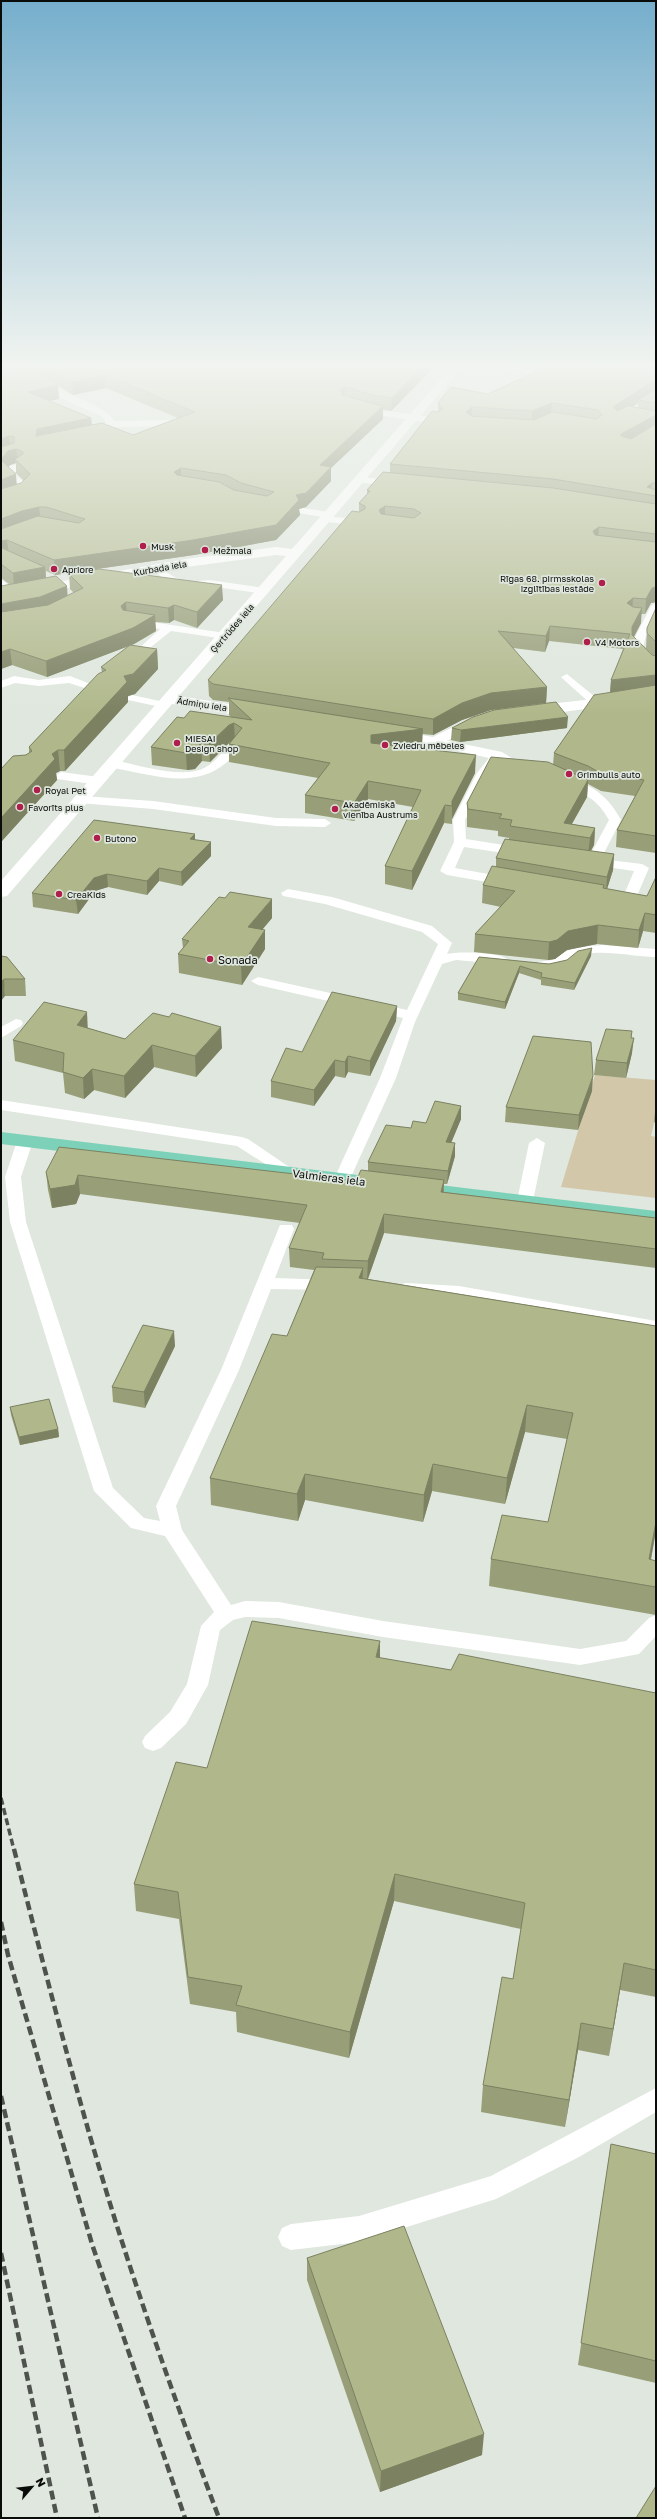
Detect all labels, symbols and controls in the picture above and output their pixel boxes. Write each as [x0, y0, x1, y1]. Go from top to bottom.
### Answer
marker: Musk [138, 541, 148, 551]
place label: Musk [151, 541, 174, 552]
marker: Mežmala [200, 545, 210, 555]
place label: Mežmala [213, 545, 252, 556]
street label: Kurbada iela [132, 558, 188, 578]
marker: Apriore [49, 564, 59, 574]
place label: Apriore [62, 564, 94, 575]
place label: Rīgas 68. pirmsskolas izglītības iestāde [500, 573, 594, 594]
marker: Rīgas 68. pirmsskolas izglītības iestāde [597, 578, 607, 588]
street label: Ģertrūdes iela [208, 601, 256, 655]
marker: V4 Motors [582, 637, 592, 647]
place label: V4 Motors [595, 637, 639, 648]
street label: Ādmiņu iela [176, 695, 228, 713]
place label: MIESAI Design shop [185, 733, 239, 754]
marker: MIESAI Design shop [172, 738, 182, 748]
marker: Zviedru mēbeles [380, 740, 390, 750]
place label: Zviedru mēbeles [393, 740, 465, 751]
marker: Grimbulls auto [564, 769, 574, 779]
place label: Grimbulls auto [577, 769, 641, 780]
marker: Royal Pet [32, 785, 42, 795]
place label: Royal Pet [45, 785, 86, 796]
place label: Akadēmiskā vienība Austrums [343, 799, 418, 820]
marker: Favorīts plus [15, 802, 25, 812]
place label: Favorīts plus [28, 802, 84, 813]
marker: Akadēmiskā vienība Austrums [330, 804, 340, 814]
marker: Butono [92, 833, 102, 843]
place label: Butono [105, 833, 136, 844]
marker: CreaKids [54, 889, 64, 899]
place label: CreaKids [67, 889, 106, 900]
place label: Sonada [218, 953, 258, 966]
marker: Sonada [205, 954, 215, 964]
street label: Valmieras iela [292, 1166, 366, 1188]
north arrow [12, 2467, 52, 2507]
text: N [34, 2475, 49, 2489]

